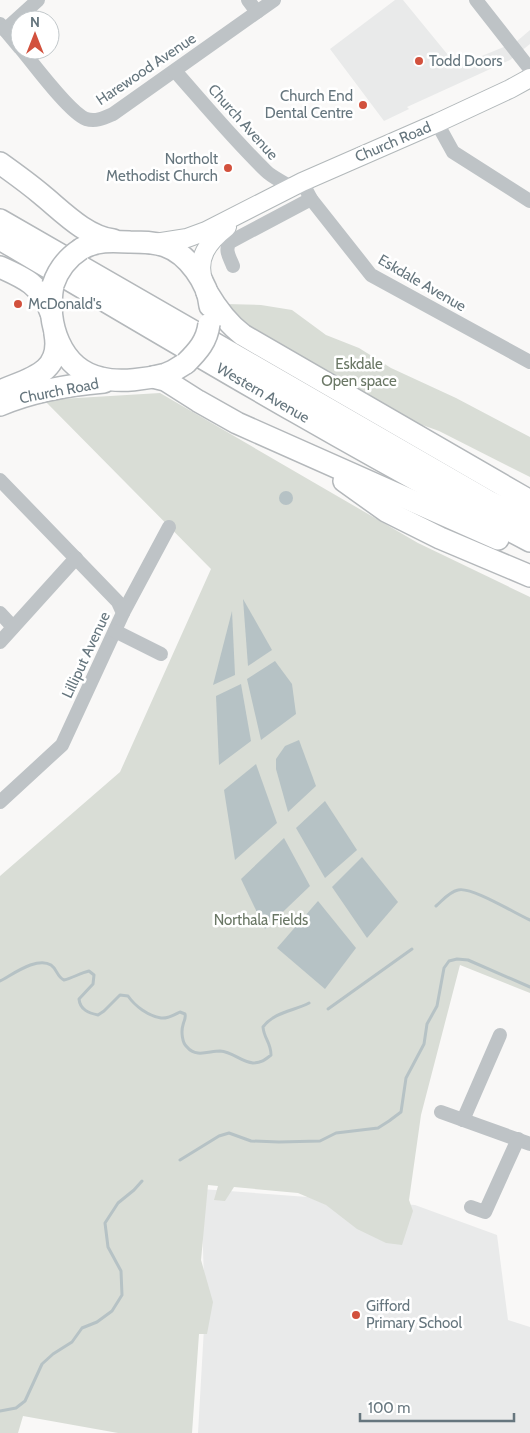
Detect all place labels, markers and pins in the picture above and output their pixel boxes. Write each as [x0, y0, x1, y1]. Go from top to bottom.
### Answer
place label: Todd Doors [429, 52, 502, 70]
marker: Todd Doors [413, 55, 425, 67]
place label: Church End Dental Centre [265, 87, 353, 122]
marker: Church End Dental Centre [357, 99, 369, 111]
place label: Northolt Methodist Church [106, 150, 218, 185]
marker: Northolt Methodist Church [222, 162, 234, 174]
place label: McDonald's [28, 295, 102, 313]
marker: McDonald's [12, 298, 24, 310]
place label: Gifford Primary School [366, 1297, 463, 1332]
marker: Gifford Primary School [350, 1309, 362, 1321]

